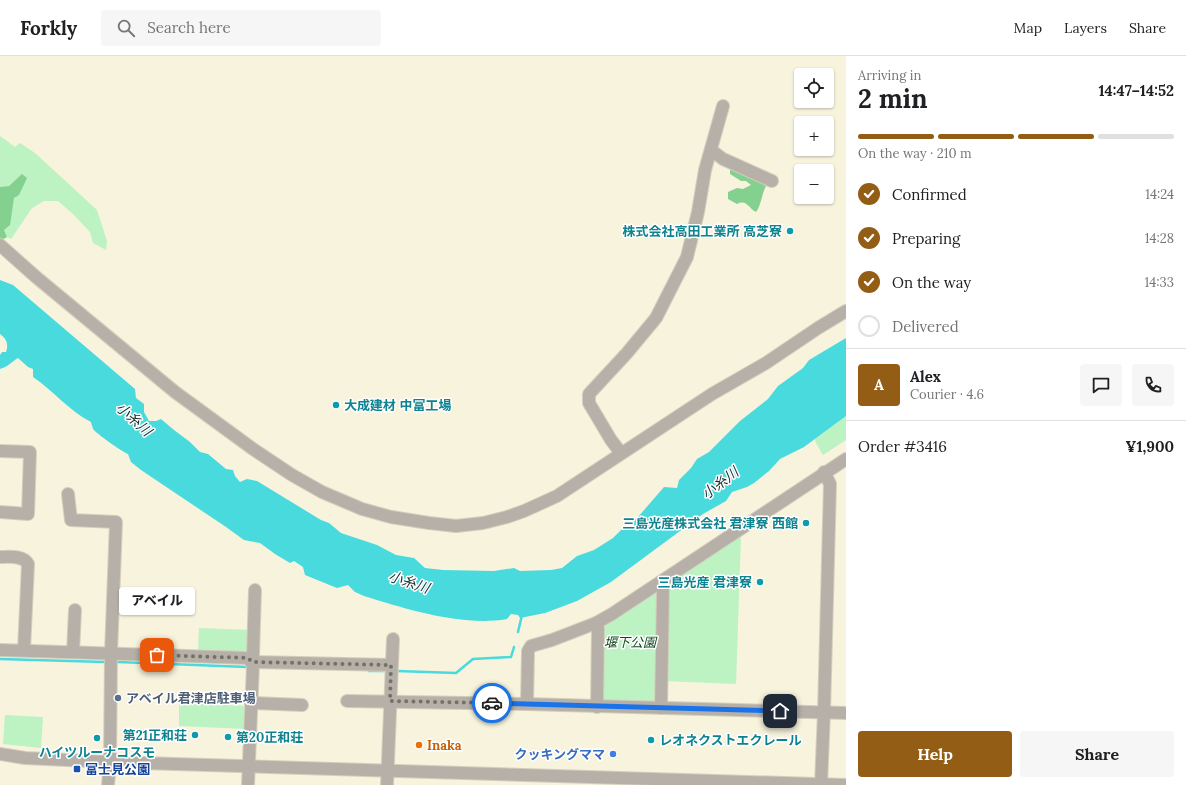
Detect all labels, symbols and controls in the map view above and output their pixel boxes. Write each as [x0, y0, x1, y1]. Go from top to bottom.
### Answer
search box [101, 10, 381, 46]
text: Forkly [20, 16, 77, 40]
icon: search [115, 17, 137, 39]
text: Search here [147, 18, 231, 37]
text: Map [1014, 19, 1042, 37]
text: Layers [1064, 19, 1107, 37]
text: Share [1129, 19, 1166, 37]
text: Arriving in [858, 67, 921, 84]
map controls [794, 68, 834, 204]
button: locate [794, 68, 834, 108]
text: 14:47–14:52 [1098, 81, 1174, 100]
text: 2 min [858, 82, 928, 115]
button: + [794, 116, 834, 156]
text: On the way · 210 m [858, 145, 972, 162]
button: − [794, 164, 834, 204]
icon: check [858, 183, 880, 205]
text: Confirmed [892, 185, 967, 204]
text: 14:24 [1145, 186, 1174, 203]
place label: 株式会社高田工業所 高芝寮 [623, 223, 782, 240]
marker: 株式会社高田工業所 高芝寮 [785, 226, 795, 236]
icon: check [858, 227, 880, 249]
text: Preparing [892, 229, 960, 248]
text: 14:28 [1145, 230, 1174, 247]
icon: check [858, 271, 880, 293]
text: On the way [892, 273, 971, 292]
text: 14:33 [1144, 274, 1174, 291]
text: Delivered [892, 317, 959, 336]
button: chat [1080, 364, 1122, 406]
button: phone [1132, 364, 1174, 406]
text: Alex [910, 367, 941, 386]
text: A [874, 375, 884, 394]
text: Courier · 4.6 [910, 386, 984, 403]
place label: 大成建材 中富工場 [344, 397, 451, 414]
water label: 小糸川 [112, 398, 157, 441]
marker: 大成建材 中富工場 [331, 400, 341, 410]
text: Order #3416 [858, 437, 947, 456]
text: ¥1,900 [1126, 437, 1174, 456]
water label: 小糸川 [698, 462, 744, 503]
place label: 三島光産株式会社 君津寮 西館 [622, 515, 798, 532]
marker: 三島光産株式会社 君津寮 西館 [801, 518, 811, 528]
water label: 小糸川 [386, 567, 434, 598]
place label: 三島光産 君津寮 [658, 574, 752, 591]
marker: 三島光産 君津寮 [755, 577, 765, 587]
callout: アベイル [119, 587, 195, 615]
text: アベイル [131, 592, 183, 609]
park label: 堰下公園 [604, 634, 658, 651]
pin [140, 638, 174, 672]
icon: bag [146, 644, 168, 666]
courier [472, 683, 512, 723]
place label: アベイル君津店駐車場 [126, 690, 256, 707]
icon: car [481, 692, 503, 714]
marker: アベイル君津店駐車場 [113, 693, 123, 703]
pin [763, 694, 797, 728]
icon: home [769, 700, 791, 722]
place label: 第21正和荘 [123, 727, 187, 744]
place label: 第20正和荘 [236, 729, 303, 746]
marker: 第21正和荘 [190, 730, 200, 740]
button: Help [858, 731, 1012, 777]
button: Share [1020, 731, 1174, 777]
marker: 第20正和荘 [223, 732, 233, 742]
place label: レオネクストエクレール [659, 732, 802, 749]
marker: ハイツルーナコスモ [92, 733, 102, 743]
marker: レオネクストエクレール [646, 735, 656, 745]
place label: Inaka [427, 737, 462, 754]
marker: Inaka [414, 740, 424, 750]
place label: ハイツルーナコスモ [39, 744, 155, 761]
place label: クッキングママ [514, 746, 605, 763]
marker: クッキングママ [608, 749, 618, 759]
place label: 富士見公園 [85, 761, 150, 778]
marker: 富士見公園 [72, 764, 82, 774]

